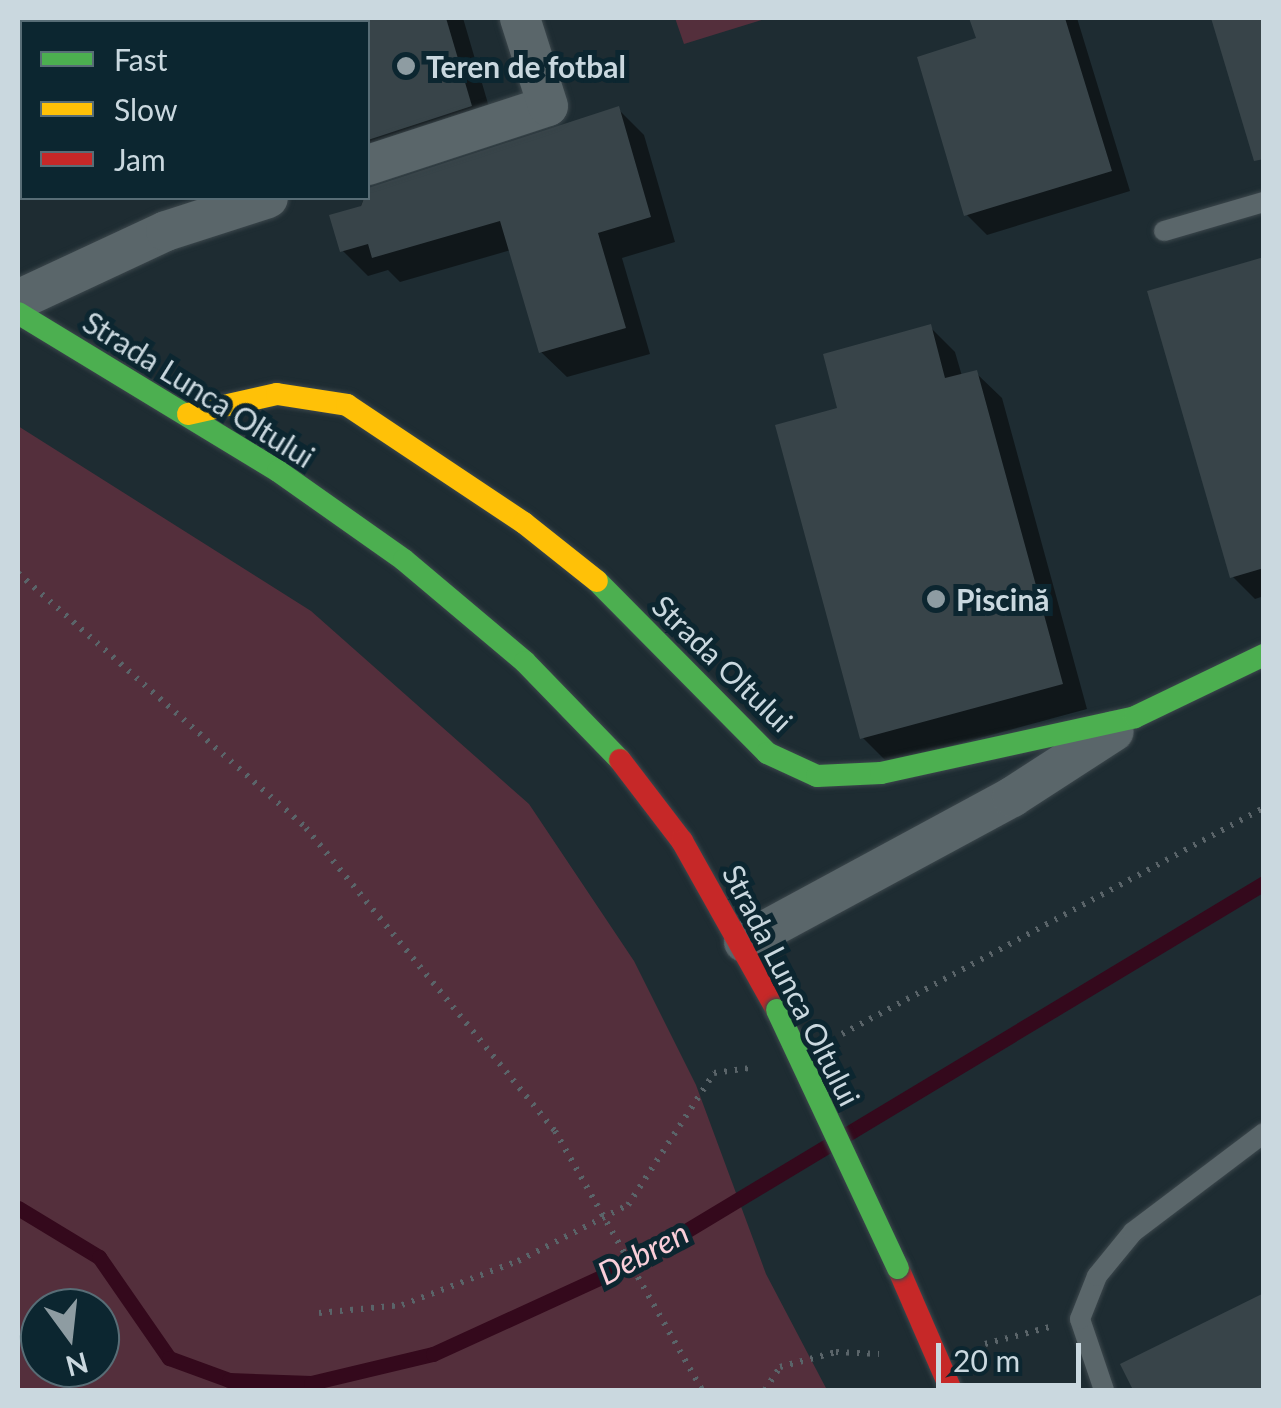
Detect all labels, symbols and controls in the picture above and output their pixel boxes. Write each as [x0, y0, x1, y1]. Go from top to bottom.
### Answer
legend [20, 20, 370, 200]
text: Fast [114, 41, 168, 77]
place label: Teren de fotbal [426, 48, 626, 84]
marker: Teren de fotbal [395, 55, 417, 77]
text: Slow [114, 91, 177, 127]
text: Jam [114, 141, 166, 177]
street label: Strada Lunca Oltului [77, 303, 321, 475]
place label: Piscină [956, 581, 1050, 617]
street label: Strada Oltului [646, 587, 800, 739]
marker: Piscină [925, 588, 947, 610]
street label: Strada Lunca Oltului [716, 859, 868, 1111]
water label: Debren [591, 1213, 695, 1293]
north arrow [20, 1288, 120, 1388]
scale bar [941, 1323, 1086, 1385]
text: 20 m [953, 1342, 1020, 1378]
text: N [62, 1346, 92, 1384]

